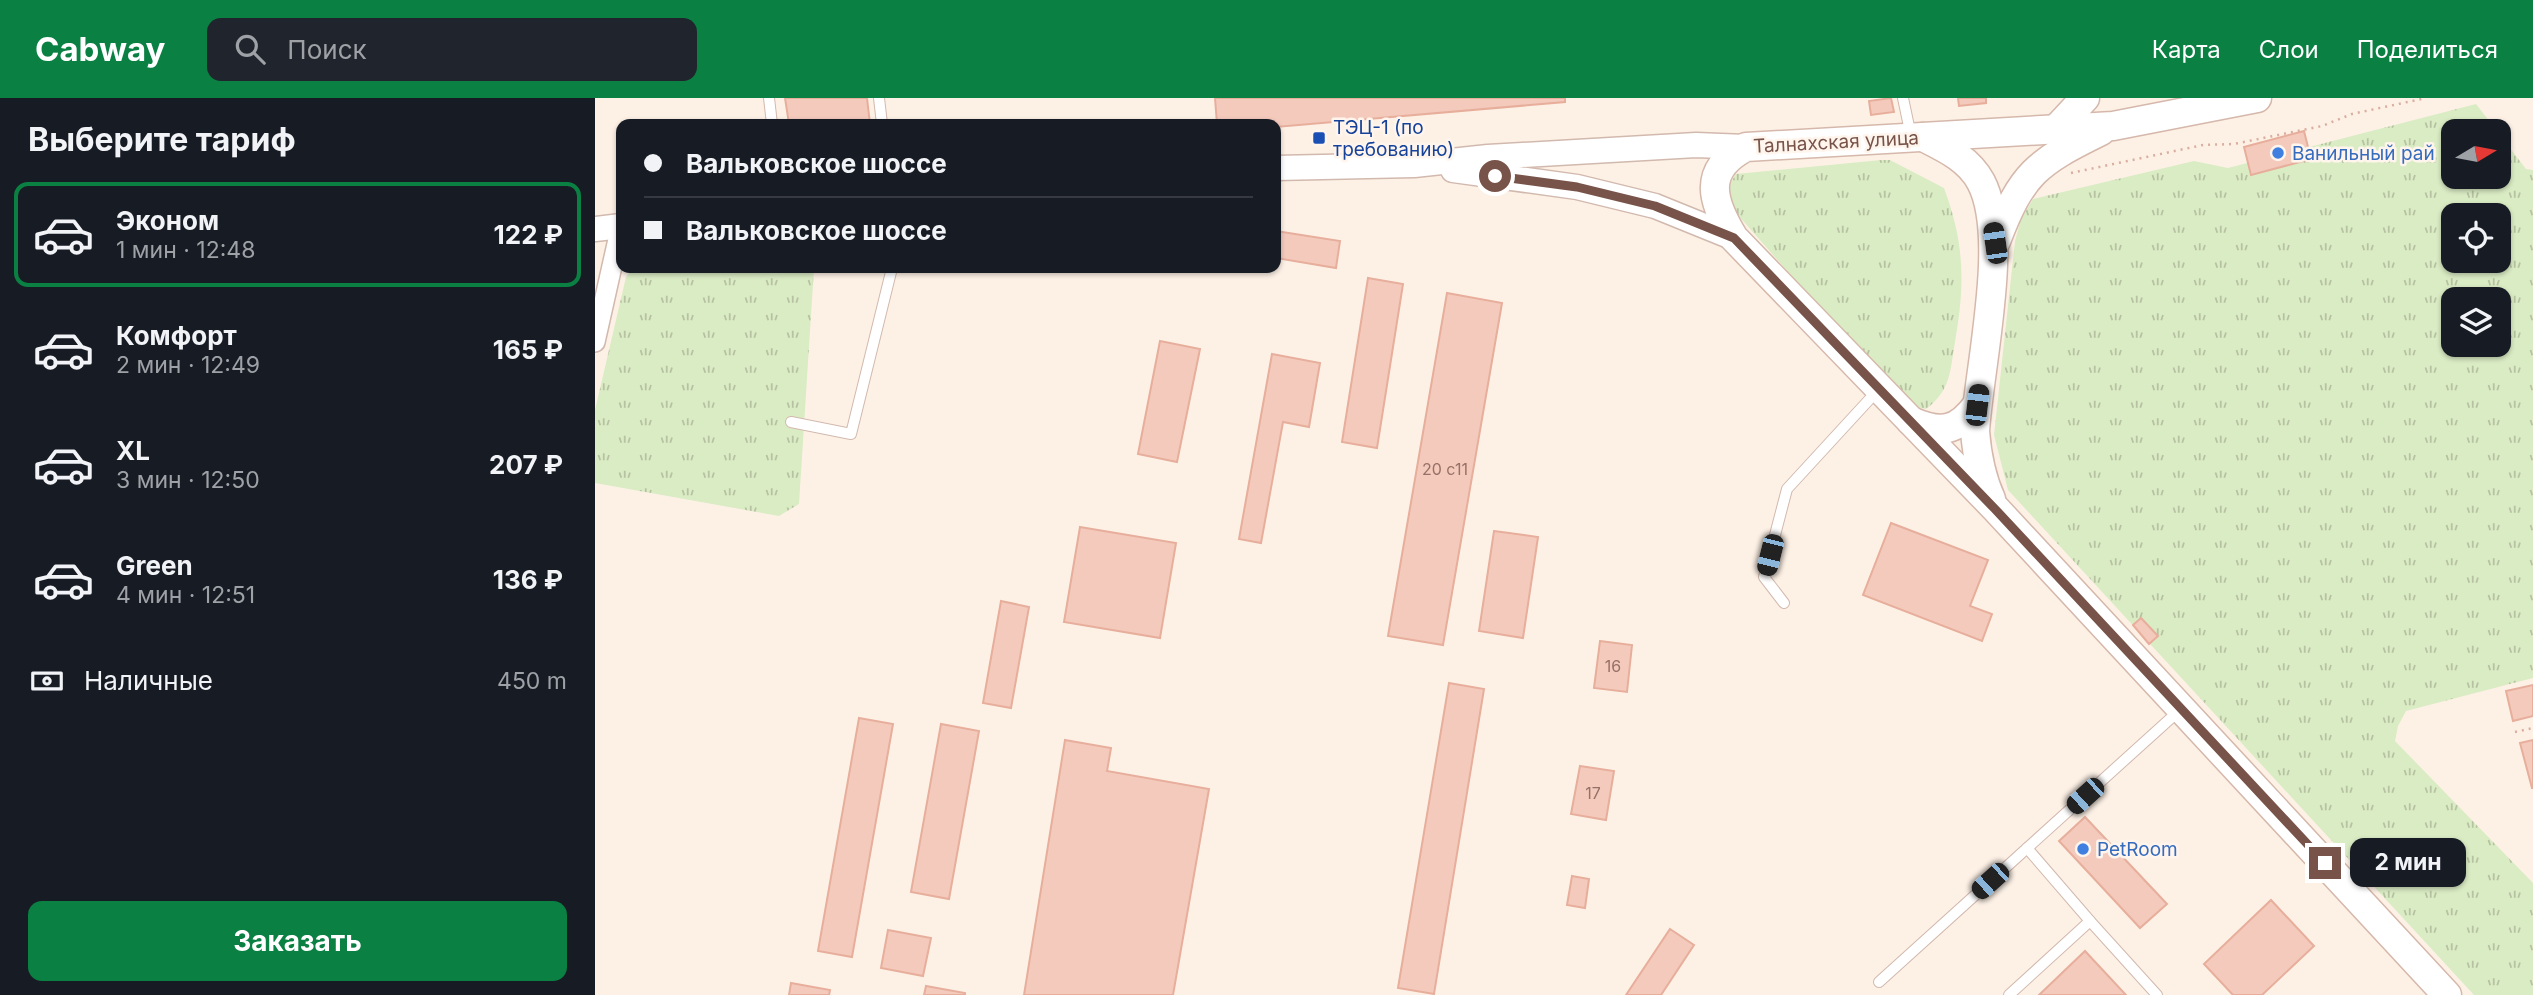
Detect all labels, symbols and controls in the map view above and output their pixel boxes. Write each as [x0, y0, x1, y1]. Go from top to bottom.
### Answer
search box [207, 18, 697, 81]
text: Cabway [35, 29, 165, 69]
icon: search [231, 30, 269, 68]
text: Поиск [287, 34, 367, 65]
text: Карта [2152, 35, 2221, 64]
text: Слои [2259, 35, 2319, 64]
text: Поделиться [2357, 35, 2498, 64]
place label: ТЭЦ-1 (по требованию) [1333, 116, 1454, 161]
north arrow [2441, 119, 2511, 189]
map controls [2441, 119, 2511, 357]
text: Выберите тариф [28, 120, 296, 159]
street label: Талнахская улица [1753, 126, 1919, 158]
marker: ТЭЦ-1 (по требованию) [1311, 130, 1327, 146]
place label: Ванильный рай [2292, 142, 2435, 165]
marker: Ванильный рай [2270, 145, 2286, 161]
text: Вальковское шоссе [686, 148, 947, 179]
route start [1479, 160, 1511, 192]
icon: car [32, 203, 95, 266]
button: locate [2441, 203, 2511, 273]
text: Эконом [116, 205, 219, 236]
text: Вальковское шоссе [686, 215, 947, 246]
text: 122 ₽ [494, 219, 563, 250]
car [1982, 221, 2009, 265]
text: 1 мин · 12:48 [116, 236, 255, 264]
button: layers [2441, 287, 2511, 357]
icon: car [32, 318, 95, 381]
text: Комфорт [116, 320, 237, 351]
text: 165 ₽ [493, 334, 563, 365]
text: 2 мин · 12:49 [116, 351, 260, 379]
car [1965, 383, 1990, 427]
icon: car [32, 433, 95, 496]
text: XL [116, 435, 150, 466]
text: 207 ₽ [489, 449, 563, 480]
house number: 20 с11 [1422, 459, 1468, 479]
text: 3 мин · 12:50 [116, 466, 260, 494]
car [1755, 532, 1786, 578]
icon: car [32, 548, 95, 611]
text: Green [116, 550, 193, 581]
text: 136 ₽ [493, 564, 563, 595]
text: 4 мин · 12:51 [116, 581, 255, 609]
house number: 16 [1605, 656, 1621, 676]
icon: cash [28, 662, 66, 700]
text: Наличные [84, 665, 213, 696]
text: 450 m [497, 667, 567, 695]
car [2063, 774, 2108, 818]
house number: 17 [1585, 783, 1601, 803]
place label: PetRoom [2097, 838, 2178, 861]
callout: 2 мин [2349, 838, 2465, 888]
marker: PetRoom [2075, 841, 2091, 857]
route end [2309, 847, 2341, 879]
text: 2 мин [2374, 848, 2442, 876]
car [1968, 859, 2013, 903]
button: Заказать [28, 901, 567, 981]

